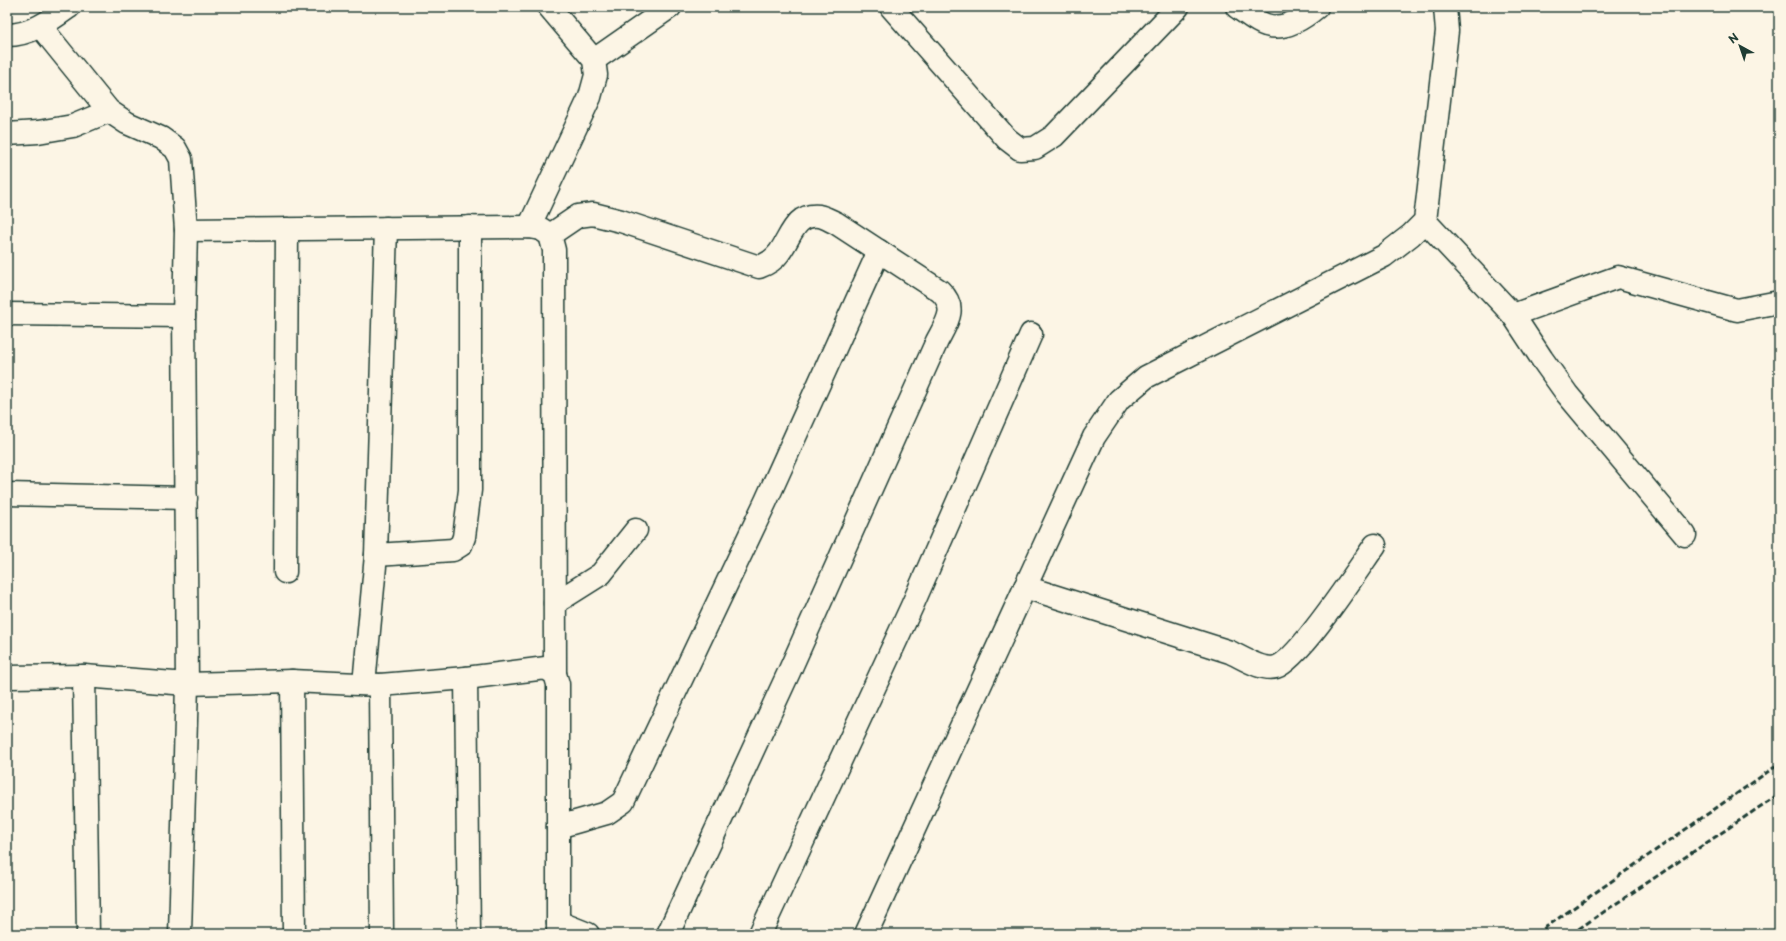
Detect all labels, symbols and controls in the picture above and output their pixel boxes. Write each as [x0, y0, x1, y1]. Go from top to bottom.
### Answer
north arrow [1720, 26, 1760, 66]
text: N [1724, 28, 1742, 47]

